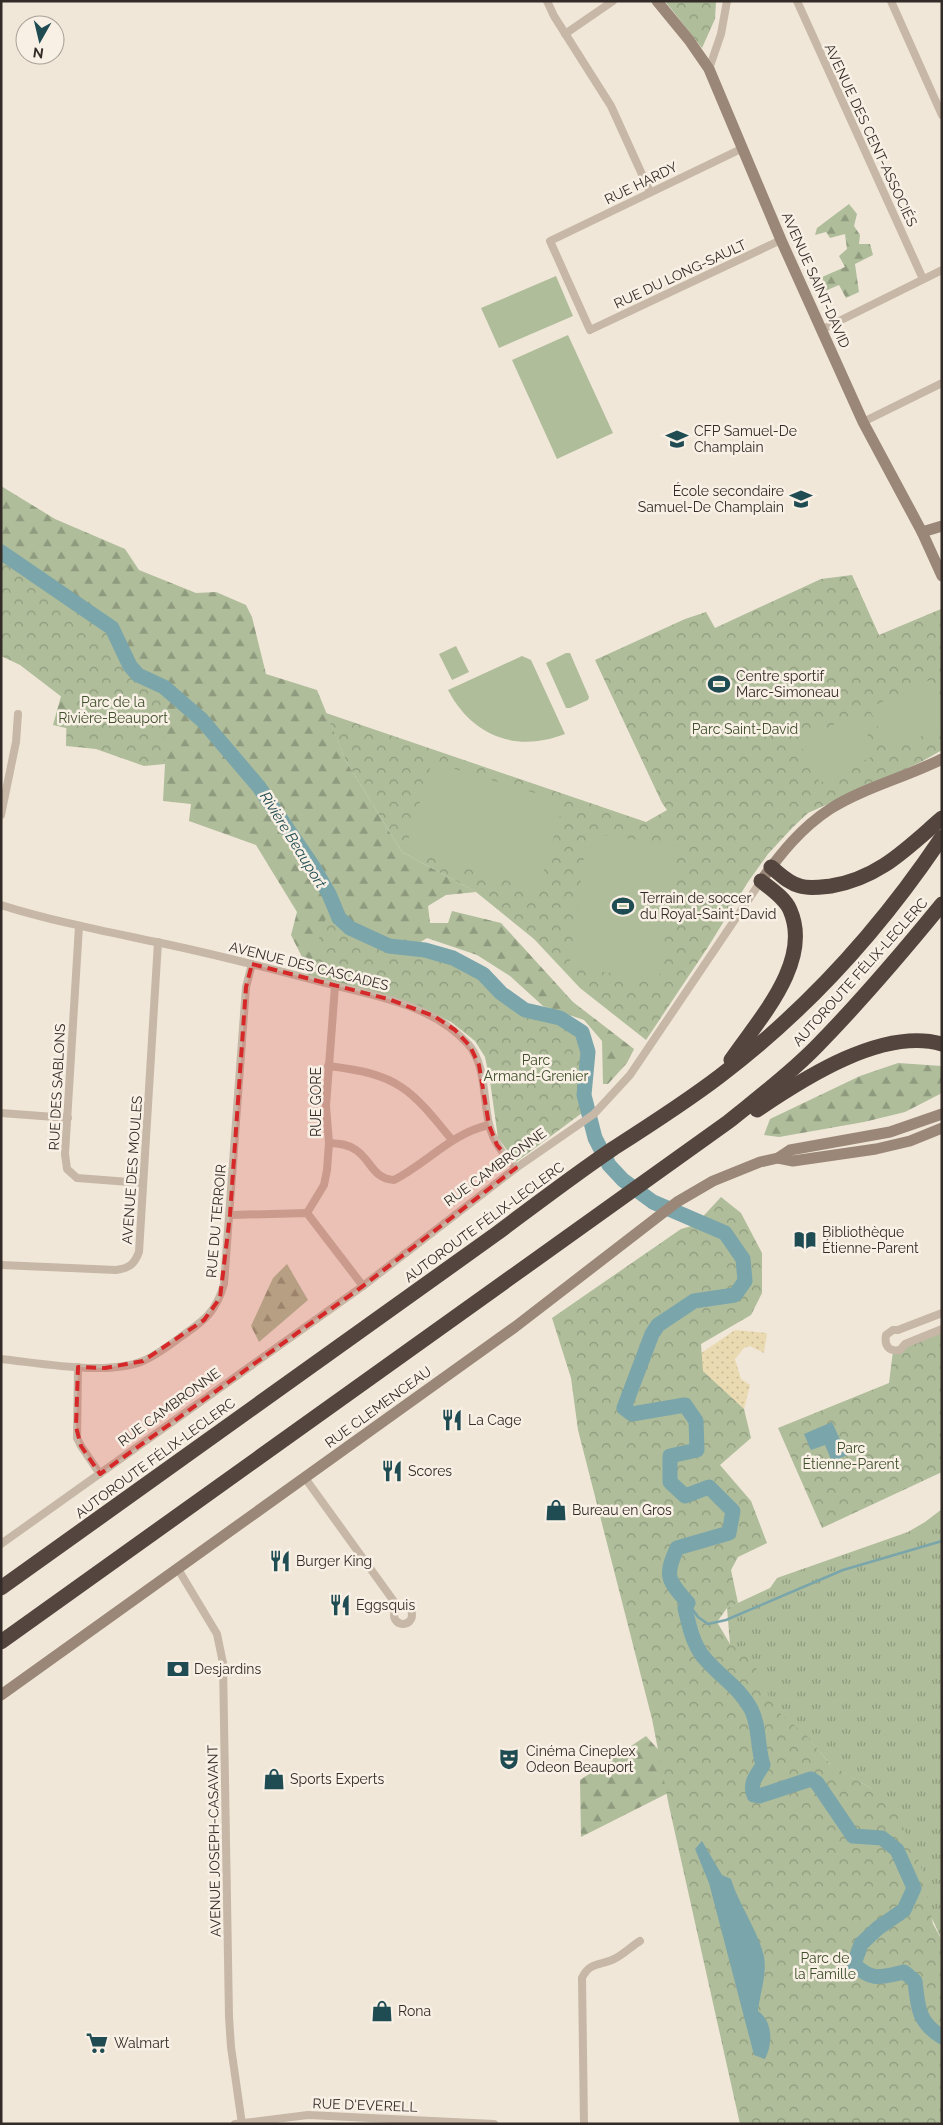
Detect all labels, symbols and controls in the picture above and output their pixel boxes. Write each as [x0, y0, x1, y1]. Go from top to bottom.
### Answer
north arrow [15, 15, 65, 65]
street label: AVENUE DES CENT-ASSOCIÉS [821, 41, 922, 229]
text: N [32, 44, 45, 62]
street label: RUE HARDY [602, 158, 680, 208]
street label: AVENUE SAINT-DAVID [779, 210, 853, 350]
street label: RUE DU LONG-SAULT [611, 236, 749, 312]
place label: CFP Samuel-De Champlain [694, 423, 797, 455]
school or university icon: CFP Samuel-De Champlain [664, 426, 690, 452]
place label: École secondaire Samuel-De Champlain [638, 482, 784, 515]
school or university icon: École secondaire Samuel-De Champlain [788, 486, 814, 512]
place label: Centre sportif Marc-Simoneau [736, 668, 839, 700]
sports icon: Centre sportif Marc-Simoneau [706, 671, 732, 697]
park label: Parc de la Rivière-Beauport [58, 694, 168, 726]
park label: Parc Saint-David [692, 721, 798, 737]
water label: Rivière Beauport [256, 788, 330, 892]
place label: Terrain de soccer du Royal-Saint-David [640, 890, 777, 922]
sports icon: Terrain de soccer du Royal-Saint-David [610, 893, 636, 919]
street label: AUTOROUTE FÉLIX-LECLERC [789, 894, 931, 1049]
street label: AVENUE DES CASCADES [228, 938, 391, 994]
street label: RUE DES SABLONS [46, 1023, 68, 1151]
park label: Parc Armand-Grenier [484, 1052, 589, 1084]
street label: RUE GORE [308, 1067, 324, 1137]
street label: AVENUE DES MOULES [119, 1095, 145, 1245]
street label: RUE CAMBRONNE [441, 1125, 549, 1209]
street label: AUTOROUTE FÉLIX-LECLERC [400, 1158, 567, 1285]
street label: RUE DU TERROIR [203, 1164, 229, 1278]
place label: Bibliothèque Étienne-Parent [822, 1224, 919, 1256]
library icon: Bibliothèque Étienne-Parent [792, 1227, 818, 1253]
street label: RUE CLEMENCEAU [322, 1363, 434, 1451]
street label: RUE CAMBRONNE [115, 1365, 223, 1449]
street label: AUTOROUTE FÉLIX-LECLERC [71, 1394, 238, 1521]
restaurant icon: La Cage [439, 1407, 465, 1433]
place label: La Cage [468, 1412, 521, 1428]
park label: Parc Étienne-Parent [803, 1440, 900, 1472]
restaurant icon: Scores [379, 1458, 405, 1484]
place label: Scores [408, 1463, 452, 1479]
shop icon: Bureau en Gros [543, 1497, 569, 1523]
place label: Bureau en Gros [572, 1502, 672, 1518]
restaurant icon: Burger King [267, 1548, 293, 1574]
place label: Burger King [296, 1553, 372, 1569]
restaurant icon: Eggsquis [327, 1592, 353, 1618]
place label: Eggsquis [356, 1597, 415, 1613]
bank icon: Desjardins [165, 1656, 191, 1682]
place label: Desjardins [194, 1661, 261, 1677]
place label: Cinéma Cineplex Odeon Beauport [526, 1743, 636, 1775]
street label: AVENUE JOSEPH-CASAVANT [204, 1744, 224, 1937]
theatre icon: Cinéma Cineplex Odeon Beauport [496, 1746, 522, 1772]
shop icon: Sports Experts [261, 1766, 287, 1792]
place label: Sports Experts [290, 1771, 384, 1787]
park label: Parc de la Famille [794, 1950, 856, 1982]
shop icon: Rona [369, 1998, 395, 2024]
place label: Rona [398, 2003, 431, 2019]
supermarket icon: Walmart [84, 2030, 110, 2056]
place label: Walmart [114, 2035, 170, 2051]
street label: RUE D'EVERELL [312, 2095, 418, 2115]

